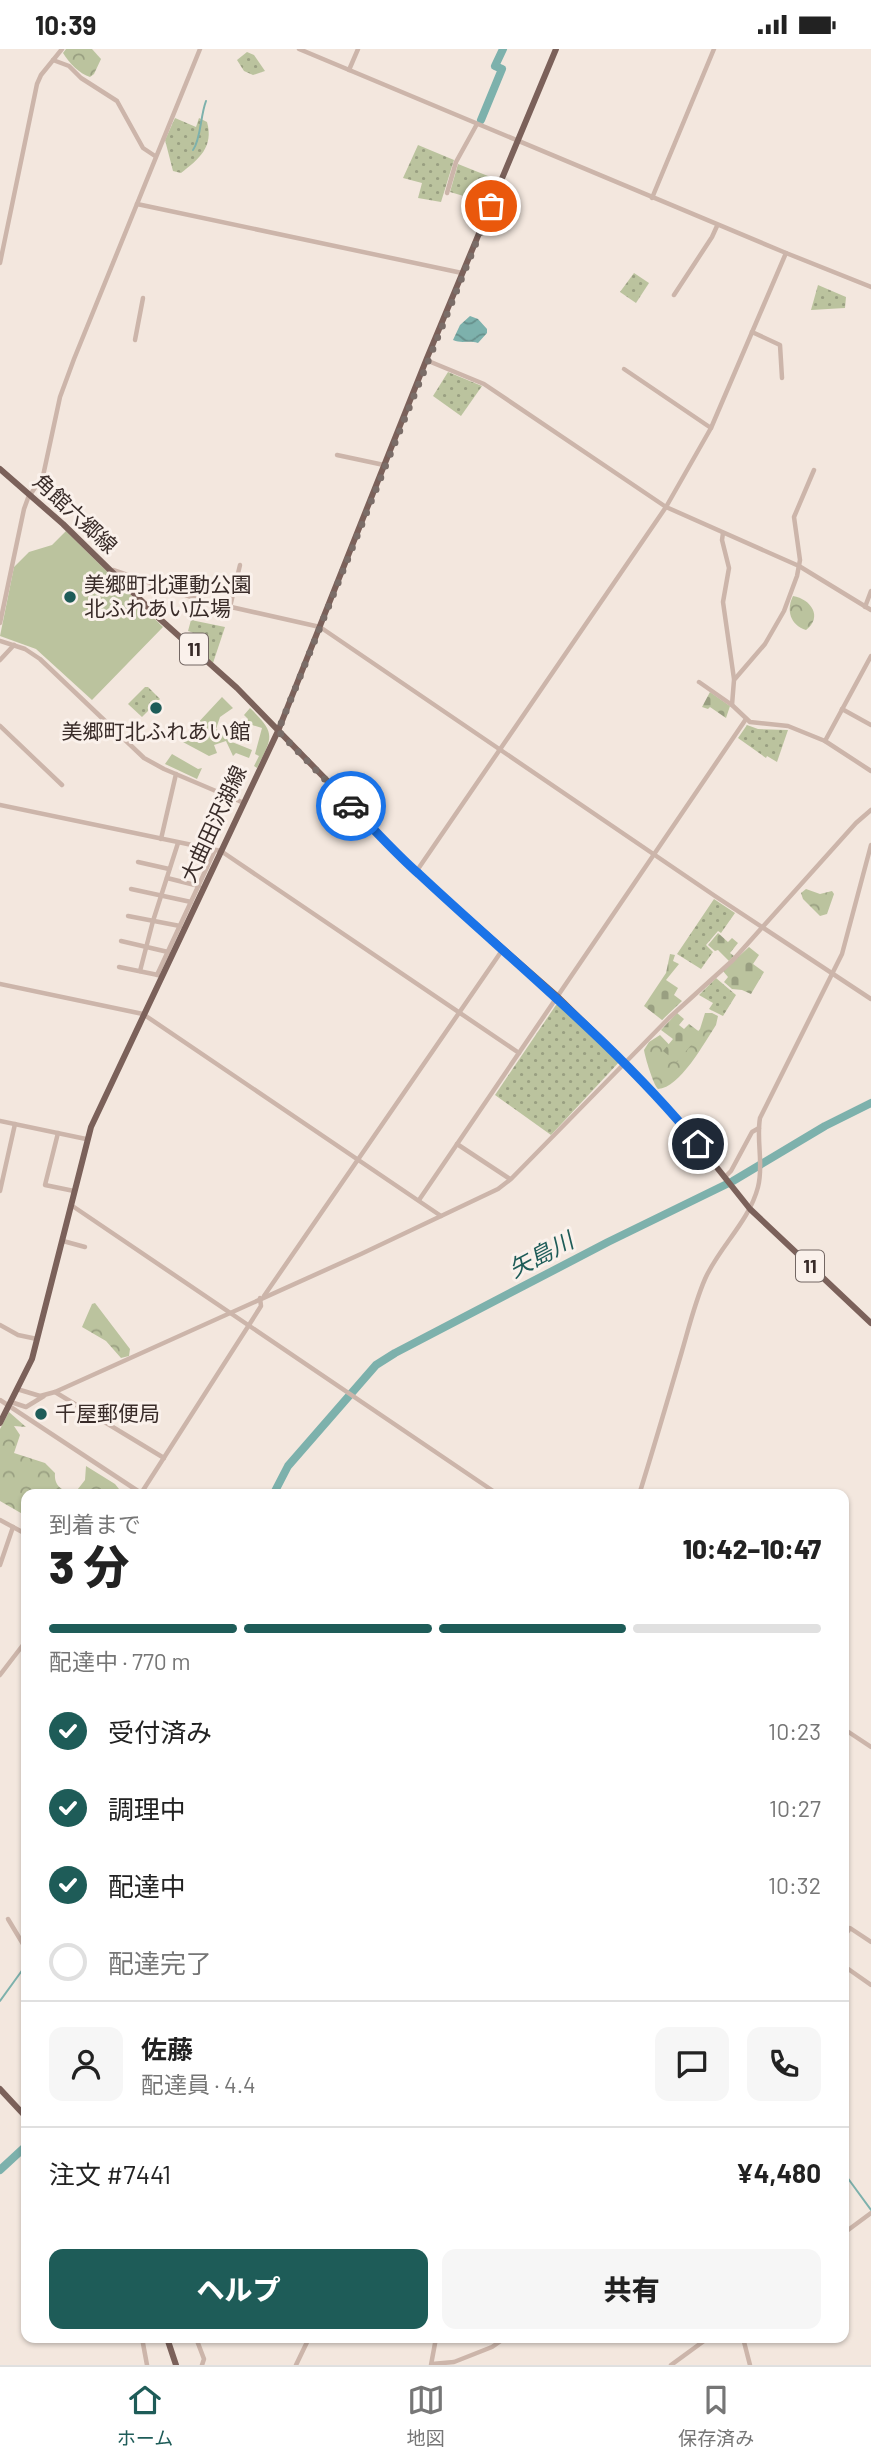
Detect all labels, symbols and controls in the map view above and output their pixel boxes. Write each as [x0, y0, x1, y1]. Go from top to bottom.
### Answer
text: 10:39 [35, 9, 96, 40]
pin [461, 176, 521, 236]
icon: bag [472, 187, 510, 225]
street label: 角館六郷線 [29, 468, 123, 558]
place label: 美郷町北運動公園 北ふれあい広場 [84, 571, 252, 620]
marker: 美郷町北運動公園 北ふれあい広場 [62, 589, 78, 605]
road number: 11 [180, 633, 208, 664]
marker: 美郷町北ふれあい館 [148, 700, 164, 716]
place label: 美郷町北ふれあい館 [62, 718, 251, 743]
street label: 大曲田沢湖線 [175, 761, 251, 886]
courier [316, 771, 386, 841]
icon: car [332, 787, 370, 825]
pin [668, 1114, 728, 1174]
icon: home [679, 1125, 717, 1163]
water label: 矢島川 [503, 1224, 580, 1283]
road number: 11 [796, 1251, 824, 1281]
place label: 千屋郵便局 [55, 1400, 160, 1425]
marker: 千屋郵便局 [33, 1406, 49, 1422]
text: 到着まで [49, 1510, 141, 1538]
text: 10:42–10:47 [683, 1533, 821, 1564]
text: 3 分 [49, 1538, 129, 1593]
text: 配達中 · 770 m [49, 1647, 190, 1675]
icon: check [49, 1712, 87, 1750]
text: 受付済み [108, 1716, 212, 1747]
text: 10:23 [768, 1717, 821, 1745]
icon: check [49, 1789, 87, 1827]
text: 調理中 [108, 1793, 186, 1824]
text: 10:27 [769, 1794, 821, 1822]
icon: check [49, 1866, 87, 1904]
text: 配達中 [108, 1870, 186, 1901]
text: 10:32 [768, 1871, 821, 1899]
text: 配達完了 [108, 1947, 212, 1978]
button: person [49, 2027, 123, 2101]
button: chat [655, 2027, 729, 2101]
button: phone [747, 2027, 821, 2101]
text: 佐藤 [141, 2033, 193, 2064]
text: 配達員 · 4.4 [141, 2070, 256, 2098]
text: ¥4,480 [736, 2157, 821, 2188]
text: 注文 #7441 [49, 2158, 171, 2189]
button: ヘルプ [49, 2249, 428, 2329]
button: 共有 [442, 2249, 821, 2329]
tab: ホーム [117, 2381, 173, 2450]
tab: 地図 [407, 2381, 445, 2450]
tab: 保存済み [678, 2381, 754, 2450]

